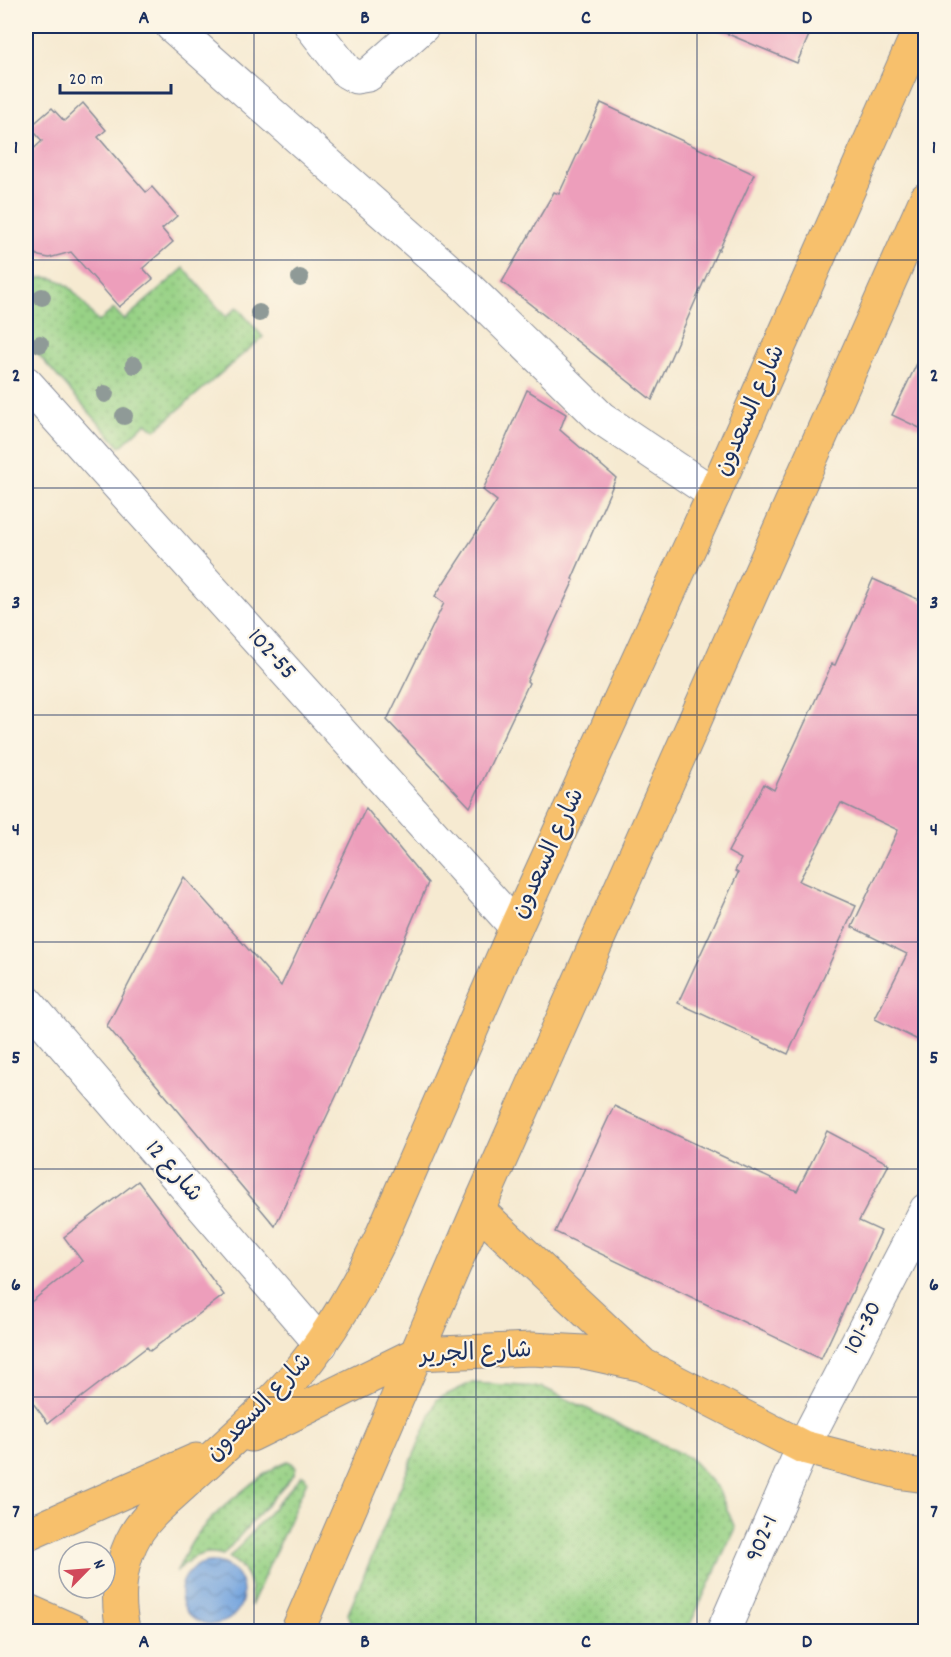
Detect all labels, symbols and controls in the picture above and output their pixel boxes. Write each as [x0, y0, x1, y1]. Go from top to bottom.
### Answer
text: A [139, 5, 150, 33]
text: B [360, 5, 370, 33]
text: C [581, 5, 591, 33]
text: D [802, 5, 813, 33]
scale bar [60, 57, 171, 95]
text: 20 m [69, 68, 103, 93]
text: 1 [14, 135, 18, 163]
text: 1 [932, 135, 936, 163]
street label: شارع السعدون [707, 340, 795, 482]
text: 2 [12, 363, 20, 391]
text: 2 [930, 363, 938, 391]
text: 3 [12, 590, 20, 618]
text: 3 [930, 590, 938, 618]
street label: 102-55 [239, 622, 303, 688]
street label: شارع السعدون [504, 783, 594, 925]
text: 4 [12, 817, 20, 845]
text: 4 [930, 817, 938, 845]
text: 5 [11, 1045, 21, 1073]
text: 5 [929, 1045, 939, 1073]
street label: شارع 12 [136, 1133, 210, 1211]
text: 6 [11, 1272, 21, 1300]
text: 6 [929, 1272, 939, 1300]
street label: 101-30 [836, 1296, 892, 1360]
street label: شارع الجرير [417, 1334, 533, 1374]
street label: شارع السعدون [199, 1346, 321, 1470]
text: 7 [12, 1499, 20, 1527]
text: 7 [930, 1499, 938, 1527]
street label: 902-1 [738, 1510, 788, 1568]
north arrow [57, 1540, 117, 1600]
text: N [86, 1556, 110, 1573]
text: A [139, 1629, 150, 1657]
text: B [360, 1629, 370, 1657]
text: C [581, 1629, 591, 1657]
text: D [802, 1629, 813, 1657]

